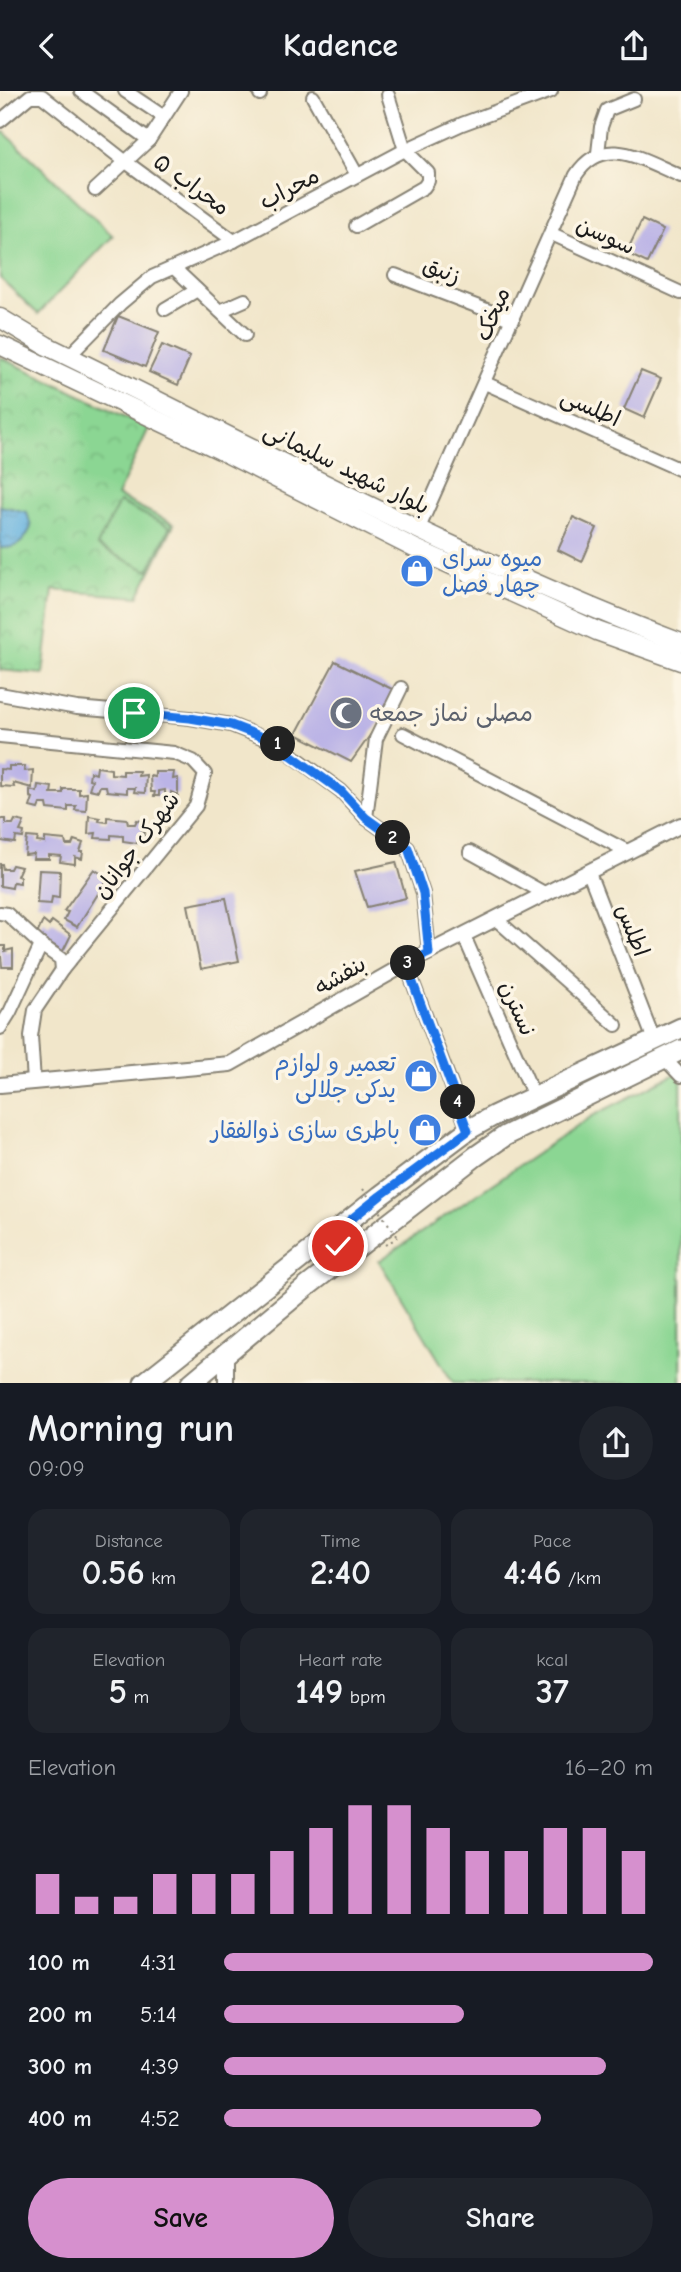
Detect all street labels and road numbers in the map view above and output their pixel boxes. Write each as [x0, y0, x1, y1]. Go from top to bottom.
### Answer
street label: محراب ۵ [148, 148, 235, 221]
street label: محراب [255, 161, 324, 215]
street label: سوسن [572, 211, 639, 260]
street label: زنبق [419, 251, 465, 290]
street label: میخک [469, 283, 516, 345]
street label: اطلسی [556, 382, 625, 433]
street label: بلوار شهید سلیمانی [259, 417, 434, 521]
street label: شهرک جوانان [87, 787, 185, 904]
street label: اطلس [610, 900, 655, 960]
street label: بنفشه [310, 950, 371, 1001]
street label: نسترن [494, 977, 541, 1040]

